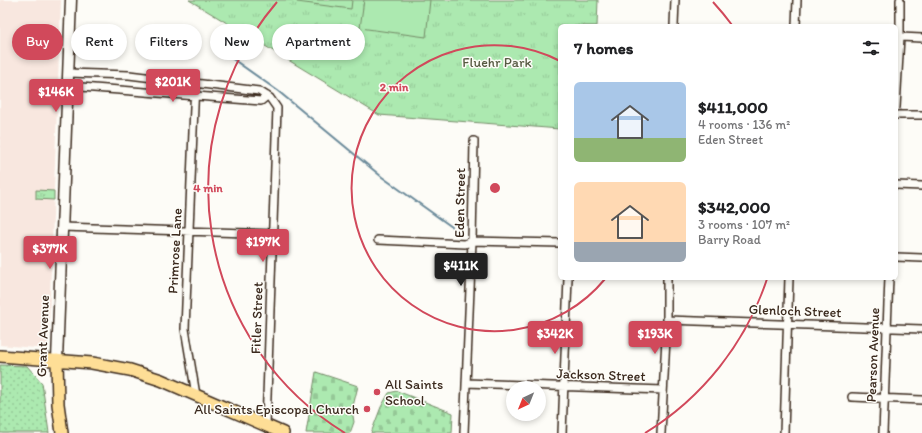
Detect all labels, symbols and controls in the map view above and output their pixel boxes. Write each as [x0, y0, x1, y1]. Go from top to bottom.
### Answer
chip: Buy [12, 24, 63, 60]
chip: Rent [71, 24, 127, 60]
chip: Filters [135, 24, 202, 60]
chip: New [210, 24, 264, 60]
chip: Apartment [272, 24, 365, 60]
icon: filters [860, 37, 882, 59]
text: 7 homes [574, 38, 634, 58]
park label: Fluehr Park [462, 54, 532, 71]
pin: $201K [145, 69, 201, 103]
text: $201K [155, 74, 191, 89]
pin: $146K [28, 79, 84, 113]
text: 2 min [380, 80, 409, 94]
text: $146K [38, 84, 74, 99]
text: $411,000 [698, 97, 768, 117]
icon: home [606, 98, 654, 146]
text: 4 rooms · 136 m² [698, 117, 790, 132]
text: Eden Street [698, 132, 763, 147]
street label: Eden Street [451, 168, 469, 238]
text: 4 min [193, 181, 223, 195]
centre of rings [488, 181, 502, 195]
text: $342,000 [698, 197, 771, 217]
icon: home [606, 198, 654, 246]
street label: Primrose Lane [164, 207, 186, 294]
text: 3 rooms · 107 m² [698, 217, 790, 232]
pin: $197K [235, 229, 291, 263]
text: Barry Road [698, 232, 761, 247]
text: $197K [246, 234, 280, 249]
pin: $377K [22, 236, 78, 270]
text: $377K [33, 241, 67, 256]
pin: $411K [433, 253, 489, 287]
text: $411K [444, 258, 478, 273]
street label: Fitler Street [247, 281, 267, 355]
street label: Grant Avenue [33, 294, 53, 377]
street label: Glenloch Street [748, 301, 842, 321]
street label: Pearson Avenue [863, 307, 883, 403]
pin: $342K [527, 321, 583, 355]
pin: $193K [627, 321, 683, 355]
text: $342K [537, 326, 573, 341]
text: $193K [638, 326, 672, 341]
street label: Jackson Street [556, 365, 646, 385]
place label: All Saints School [385, 376, 443, 409]
north arrow [506, 381, 546, 421]
map controls [506, 381, 546, 421]
marker: All Saints School [372, 387, 382, 397]
place label: All Saints Episcopal Church [194, 401, 359, 418]
marker: All Saints Episcopal Church [362, 404, 372, 414]

